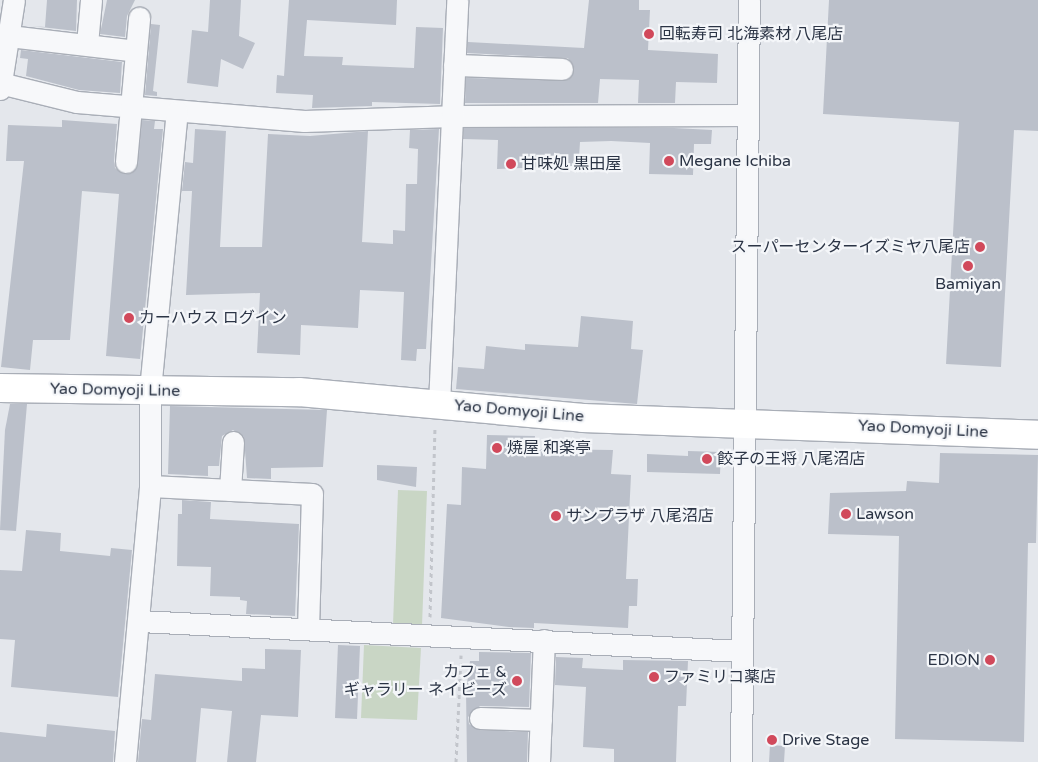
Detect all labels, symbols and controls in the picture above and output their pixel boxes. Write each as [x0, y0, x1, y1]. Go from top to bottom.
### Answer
place label: 回転寿司 北海素材 八尾店 [659, 24, 843, 44]
marker: 回転寿司 北海素材 八尾店 [643, 28, 655, 40]
place label: Megane Ichiba [679, 151, 791, 171]
place label: 甘味処 黒田屋 [521, 154, 621, 174]
marker: Megane Ichiba [663, 155, 675, 167]
marker: 甘味処 黒田屋 [505, 158, 517, 170]
place label: スーパーセンターイズミヤ八尾店 [730, 237, 970, 257]
marker: スーパーセンターイズミヤ八尾店 [974, 241, 986, 253]
marker: Bamiyan [962, 260, 974, 272]
place label: Bamiyan [935, 274, 1001, 294]
place label: カーハウス ログイン [139, 308, 287, 328]
marker: カーハウス ログイン [123, 312, 135, 324]
street label: Yao Domyoji Line [50, 379, 180, 401]
street label: Yao Domyoji Line [453, 396, 585, 426]
street label: Yao Domyoji Line [857, 416, 989, 442]
place label: 焼屋 和楽亭 [507, 438, 591, 458]
marker: 焼屋 和楽亭 [491, 442, 503, 454]
place label: 餃子の王将 八尾沼店 [717, 449, 865, 469]
marker: 餃子の王将 八尾沼店 [701, 453, 713, 465]
place label: Lawson [856, 504, 914, 524]
place label: サンプラザ 八尾沼店 [566, 506, 714, 526]
marker: Lawson [840, 508, 852, 520]
marker: サンプラザ 八尾沼店 [550, 510, 562, 522]
place label: EDION [927, 650, 980, 670]
marker: EDION [984, 654, 996, 666]
place label: カフェ & ギャラリー ネイビーズ [343, 662, 507, 700]
place label: ファミリコ薬店 [664, 667, 776, 687]
marker: ファミリコ薬店 [648, 671, 660, 683]
marker: カフェ & ギャラリー ネイビーズ [511, 675, 523, 687]
place label: Drive Stage [782, 730, 869, 750]
marker: Drive Stage [766, 734, 778, 746]

